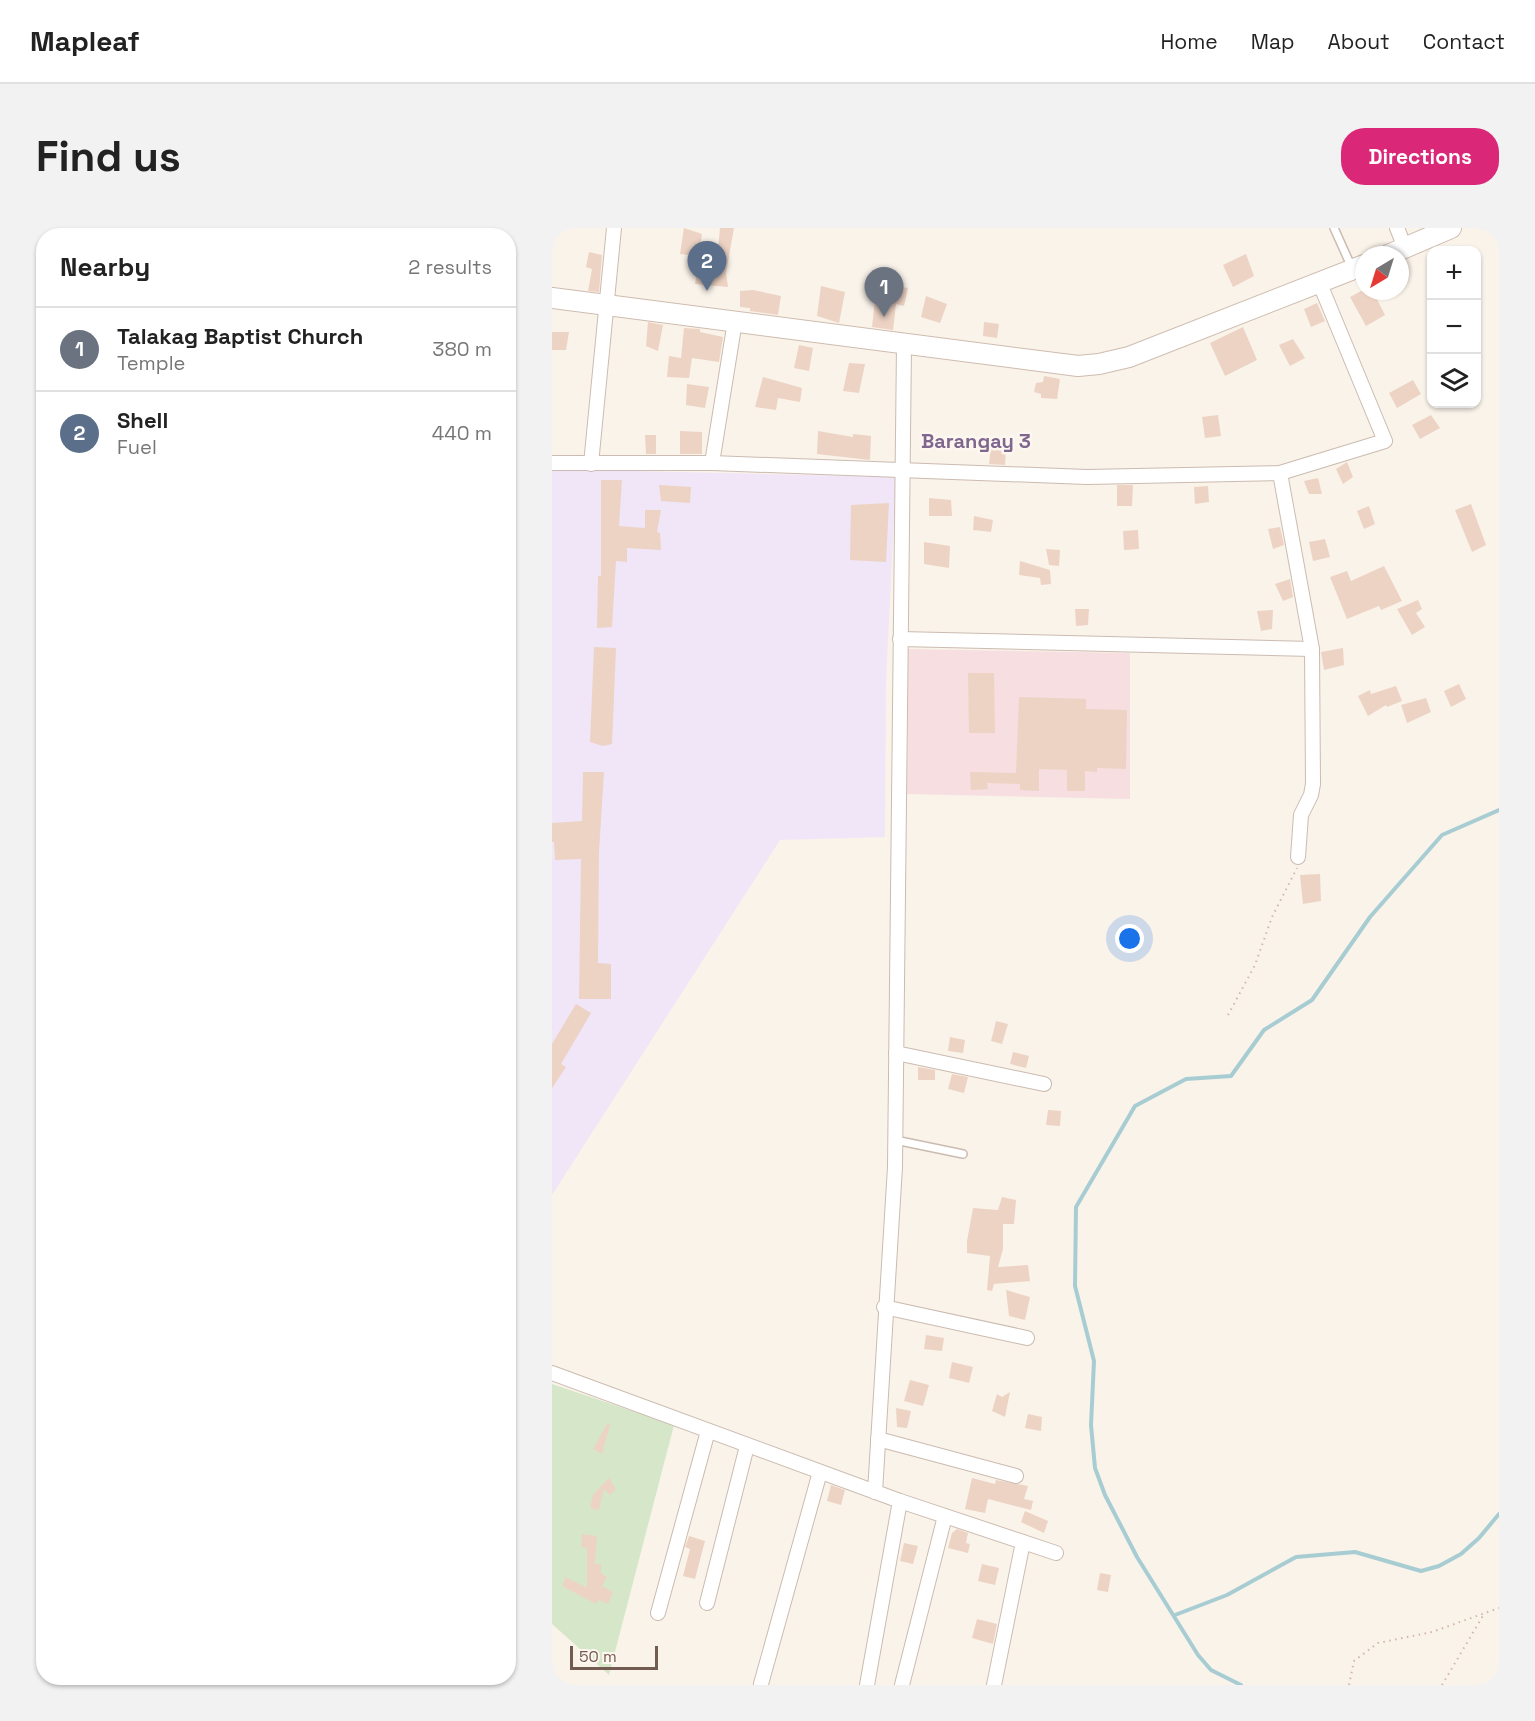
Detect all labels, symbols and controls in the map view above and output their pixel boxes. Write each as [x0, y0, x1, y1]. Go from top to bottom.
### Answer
text: Mapleaf [30, 23, 140, 59]
text: Home [1160, 28, 1218, 55]
text: Map [1251, 28, 1295, 55]
text: About [1328, 28, 1390, 55]
text: Contact [1423, 28, 1505, 55]
button: Directions [1341, 128, 1499, 185]
text: Find us [36, 130, 181, 183]
pin: 2 [688, 242, 726, 291]
north arrow [1355, 246, 1409, 300]
map controls [1427, 246, 1481, 408]
button: + [1427, 246, 1481, 300]
text: Nearby [60, 250, 150, 284]
text: 2 results [408, 254, 492, 280]
pin: 1 [864, 268, 904, 317]
button: − [1427, 300, 1481, 354]
text: Talakag Baptist Church [117, 322, 363, 350]
text: 1 [75, 336, 84, 362]
text: 380 m [432, 336, 492, 362]
text: Temple [117, 350, 185, 376]
button: layers [1427, 354, 1481, 408]
text: Shell [117, 406, 168, 434]
text: 2 [74, 420, 85, 446]
text: 440 m [432, 420, 492, 446]
district label: Barangay 3 [921, 428, 1031, 454]
text: Fuel [117, 434, 157, 460]
your location [1115, 924, 1144, 953]
scale bar [570, 1643, 658, 1670]
text: 50 m [579, 1646, 617, 1667]

